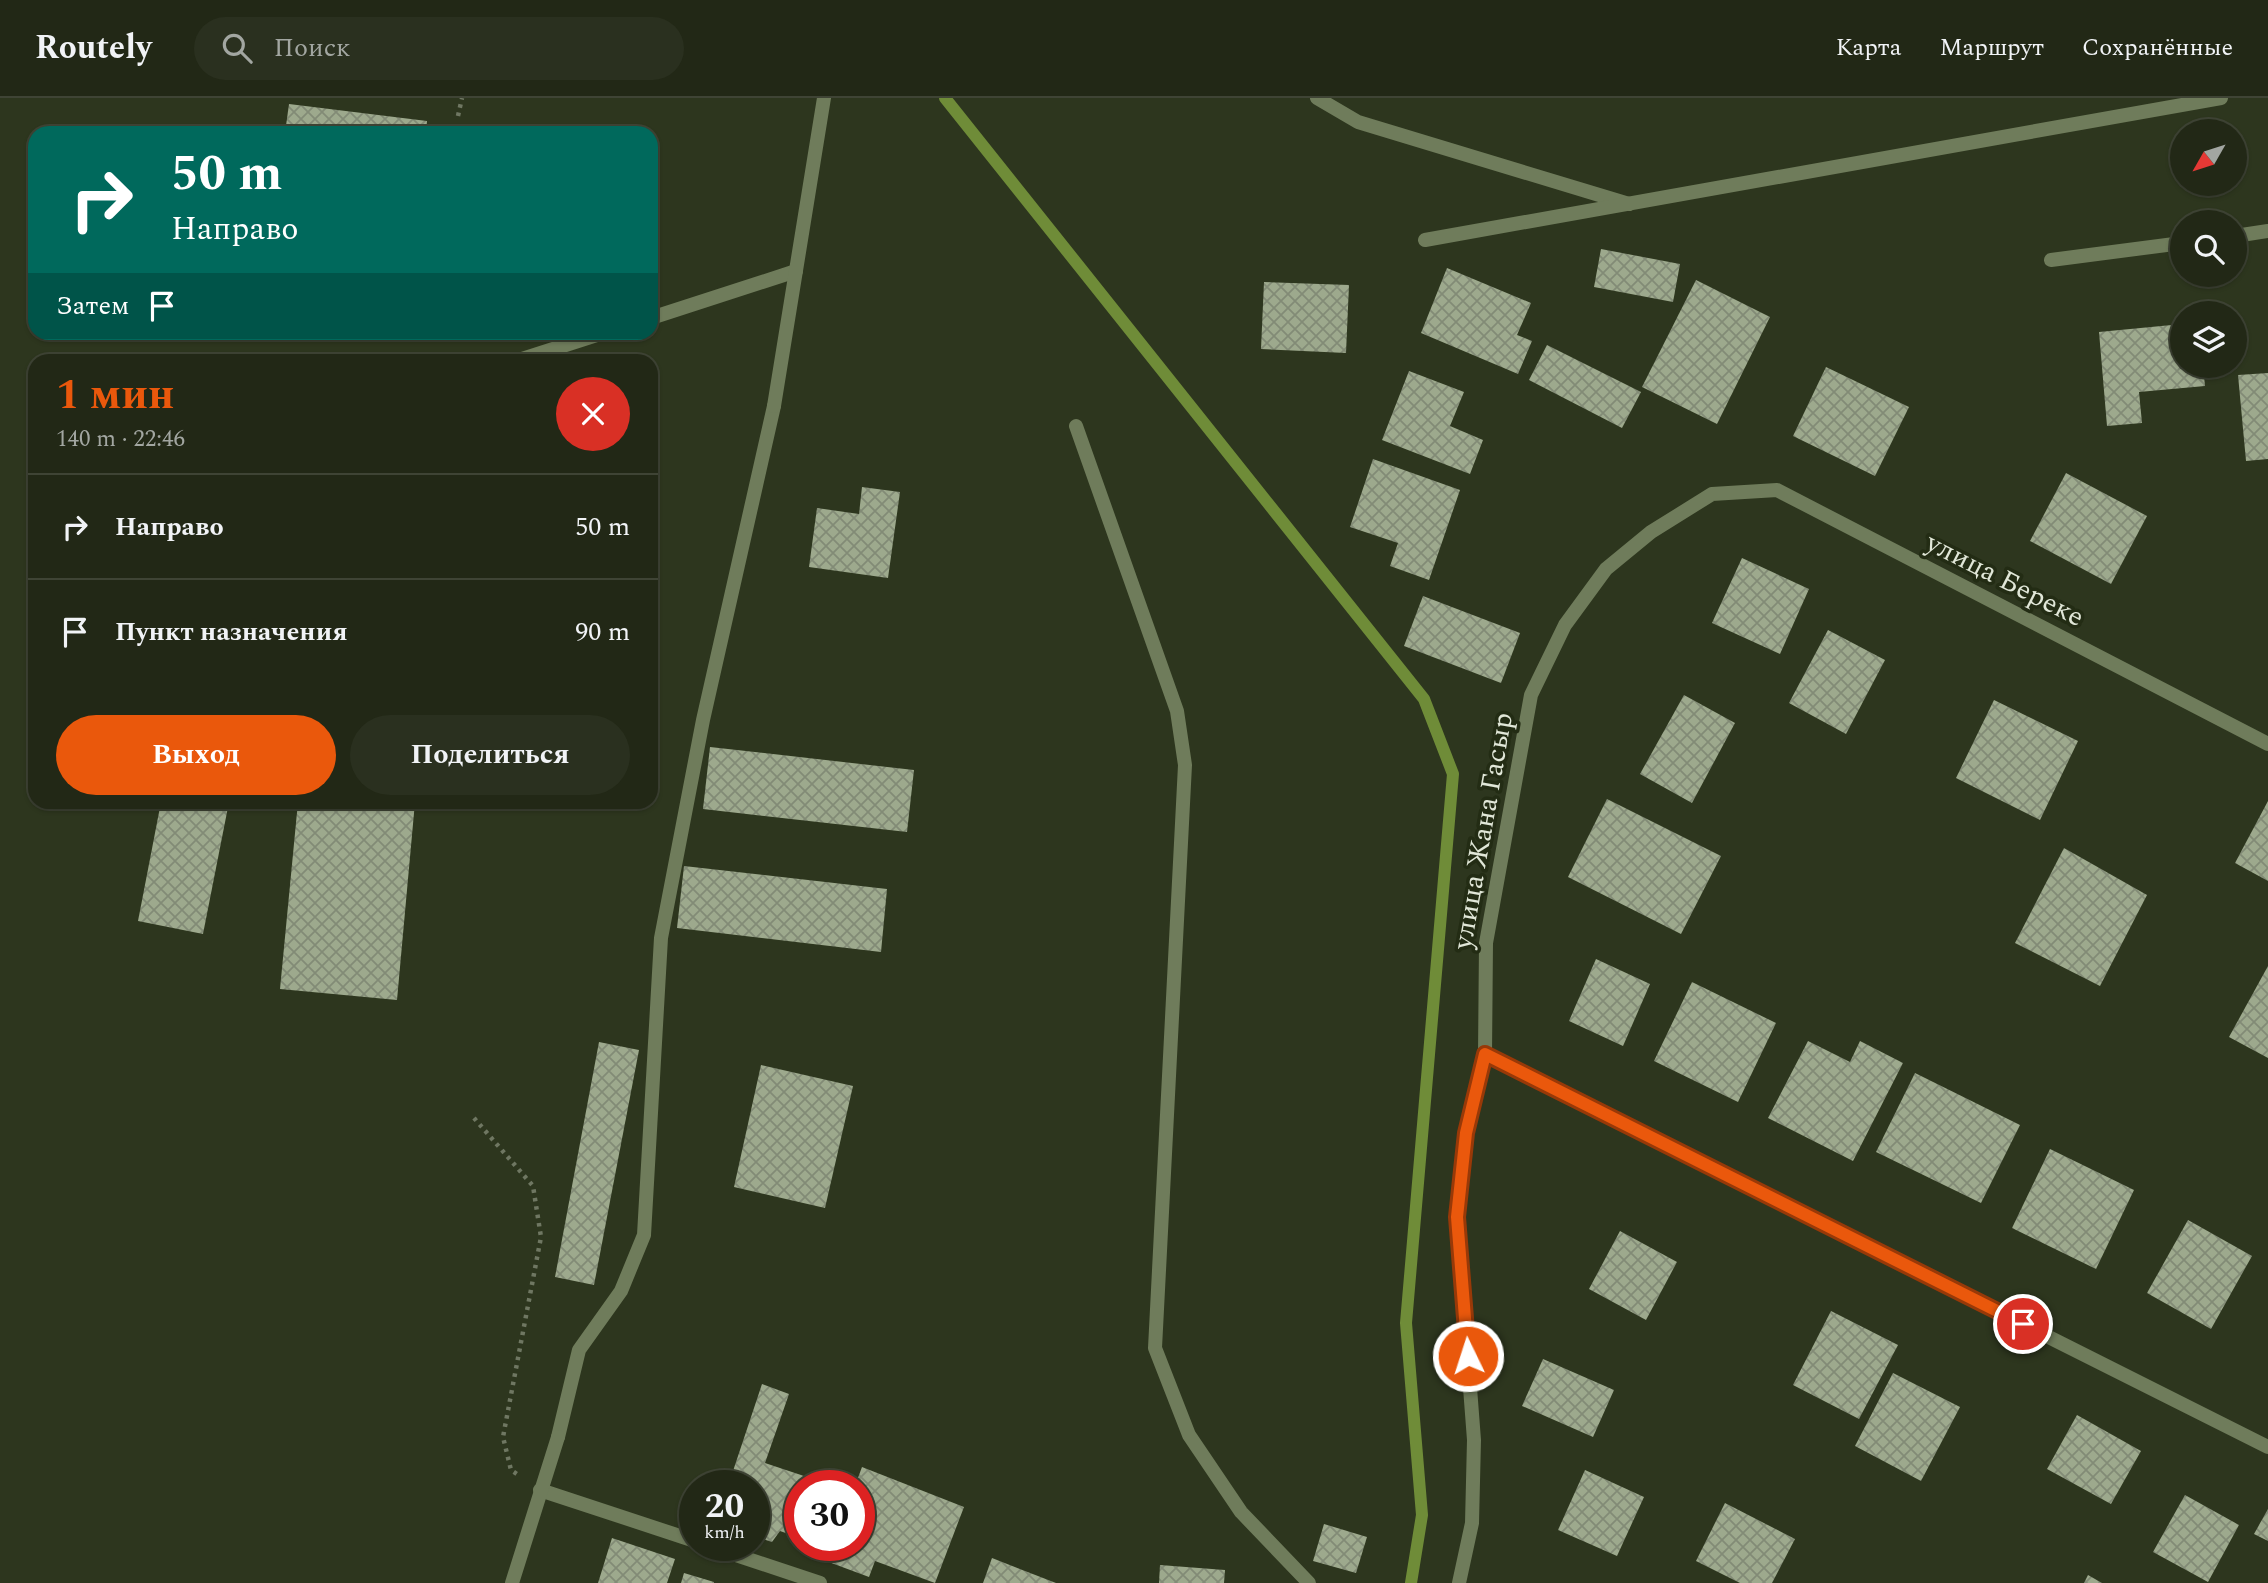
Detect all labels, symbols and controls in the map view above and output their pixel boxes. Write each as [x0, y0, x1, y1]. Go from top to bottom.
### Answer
search box [194, 17, 684, 80]
text: Routely [35, 23, 152, 73]
text: Поиск [274, 28, 351, 68]
icon: search [218, 29, 256, 67]
text: Карта [1836, 30, 1901, 66]
text: Маршрут [1939, 30, 2044, 66]
text: Сохранённые [2082, 30, 2233, 66]
north arrow [2170, 119, 2247, 196]
map controls [2170, 119, 2247, 378]
text: 50 m [171, 137, 282, 212]
icon: right [56, 154, 147, 245]
text: Направо [171, 205, 298, 254]
button: search [2170, 210, 2247, 287]
text: Затем [56, 286, 129, 326]
icon: arrive [143, 287, 181, 325]
button: layers [2170, 301, 2247, 378]
text: 1 мин [56, 364, 174, 427]
button: close [556, 377, 630, 451]
text: 140 m · 22:46 [56, 422, 185, 457]
text: Направо [115, 507, 224, 547]
text: 50 m [575, 507, 630, 547]
icon: right [56, 508, 94, 546]
street label: улица Береке [1917, 521, 2092, 638]
text: Пункт назначения [115, 612, 348, 652]
text: 90 m [575, 612, 630, 652]
icon: arrive [56, 613, 94, 651]
street label: улица Жана Гасыр [1441, 709, 1525, 954]
button: Выход [56, 715, 336, 795]
button: Поделиться [350, 715, 630, 795]
pin [1993, 1294, 2053, 1354]
icon: arrive [2004, 1305, 2042, 1343]
position arrow [1431, 1319, 1505, 1393]
speed limit sign: 30 [784, 1470, 875, 1561]
text: 20 [705, 1480, 744, 1533]
text: km/h [704, 1519, 745, 1546]

